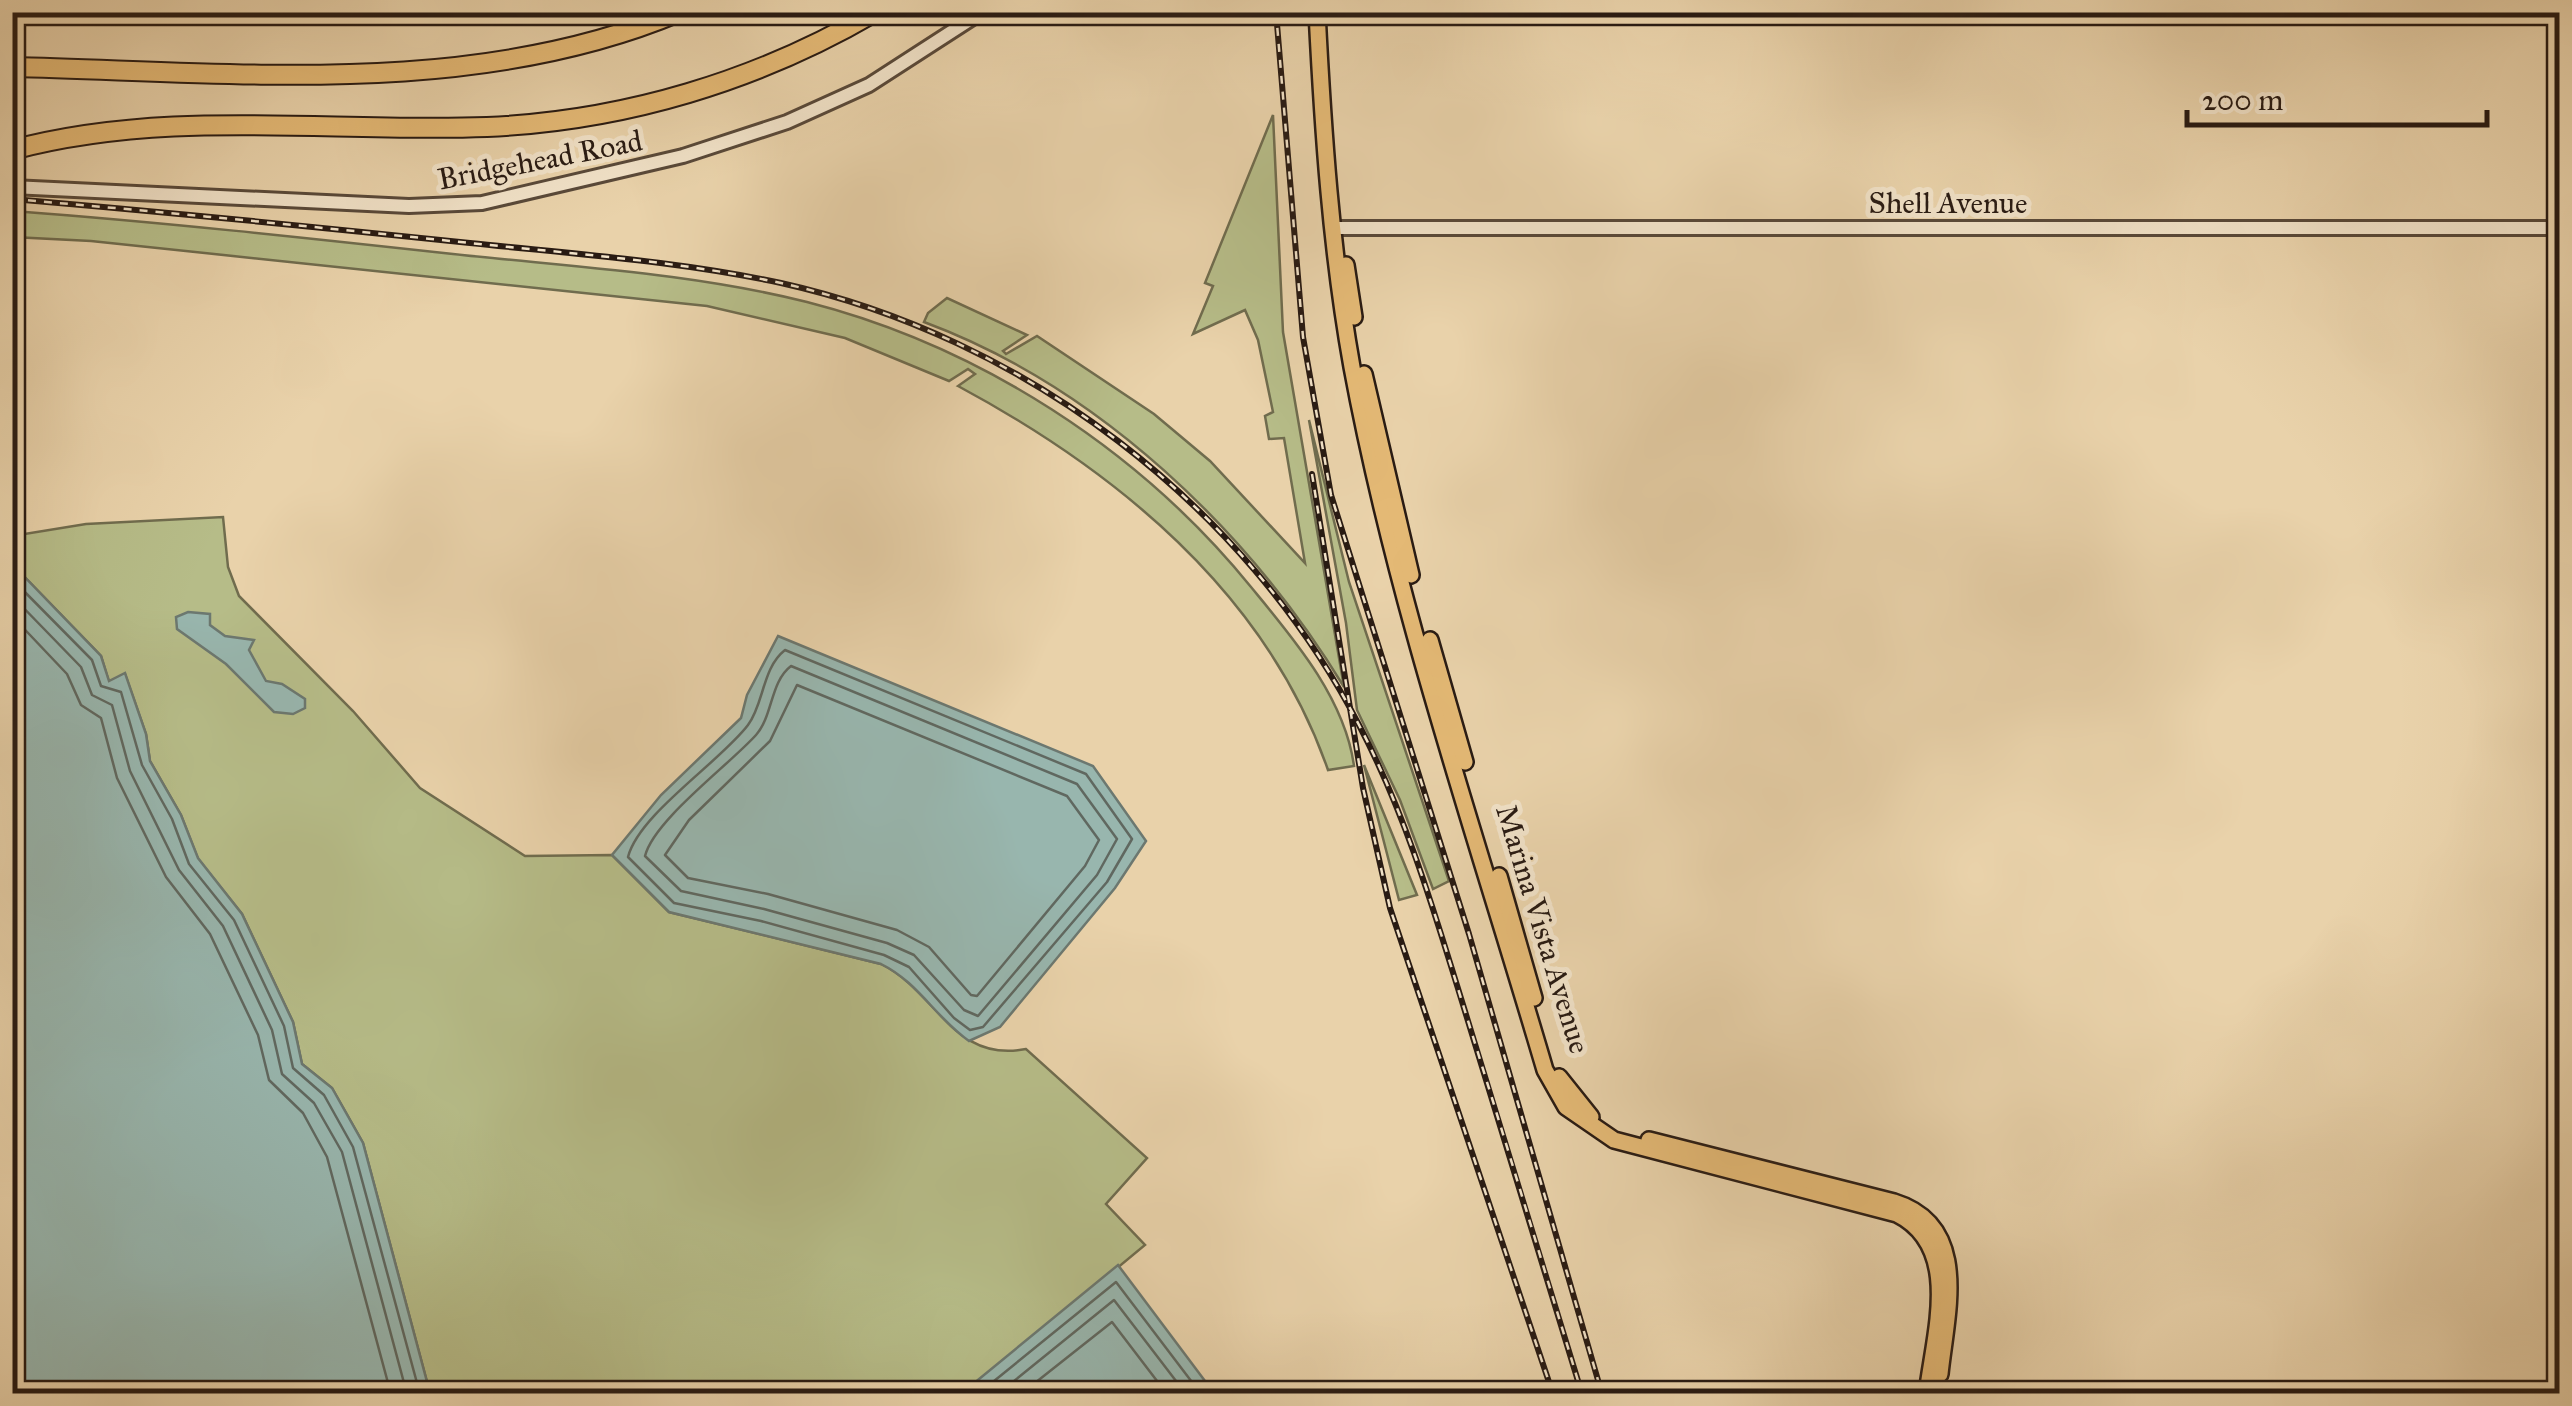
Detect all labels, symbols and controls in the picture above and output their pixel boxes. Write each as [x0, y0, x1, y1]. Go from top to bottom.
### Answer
scale bar [2187, 65, 2487, 127]
text: 200 m [2202, 82, 2283, 118]
street label: Bridgehead Road [435, 123, 645, 197]
street label: Shell Avenue [1868, 185, 2028, 221]
street label: Marina Vista Avenue [1488, 800, 1598, 1058]

